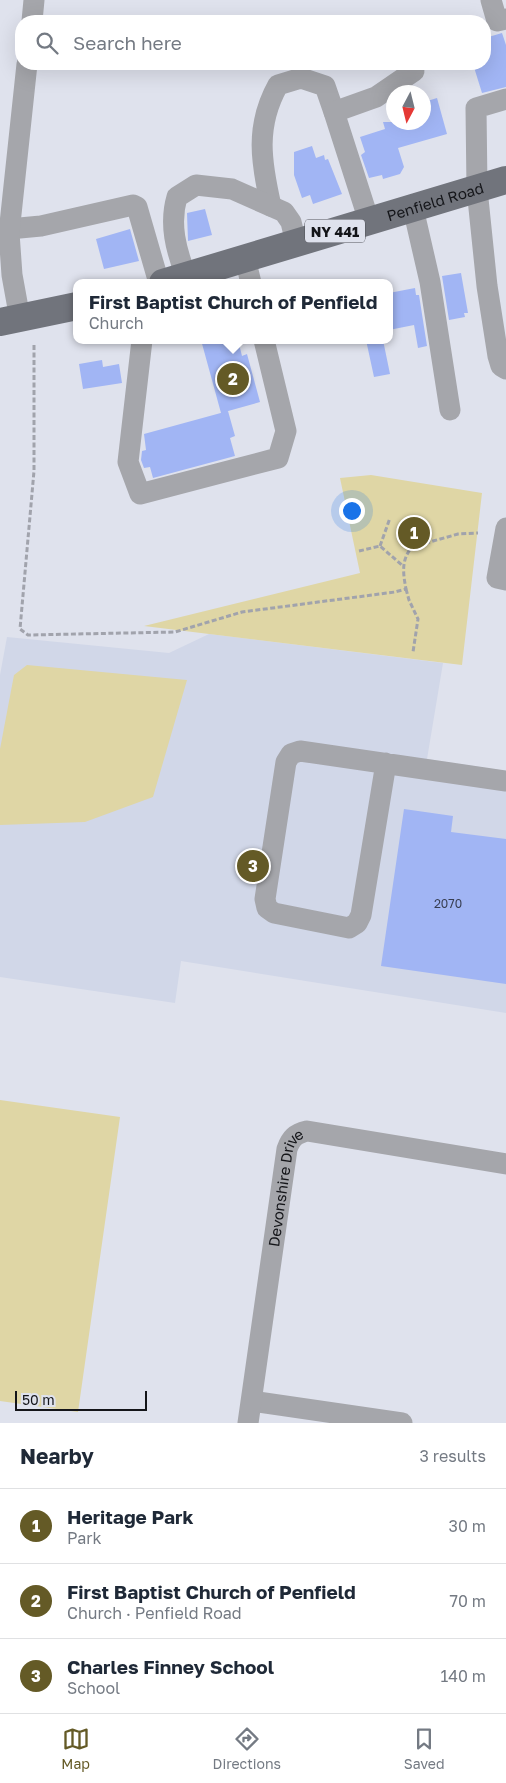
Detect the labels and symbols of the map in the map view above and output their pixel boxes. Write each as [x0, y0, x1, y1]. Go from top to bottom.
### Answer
north arrow [386, 85, 431, 130]
street label: Penfield Road [384, 178, 486, 224]
road number: NY 441 [305, 220, 365, 242]
pin: 2 [217, 360, 249, 398]
your location [339, 498, 365, 524]
pin: 1 [398, 514, 430, 552]
pin: 3 [237, 847, 269, 885]
house number: 2070 [434, 896, 462, 911]
street label: Devonshire Drive [264, 1124, 306, 1248]
scale bar [15, 1388, 148, 1411]

